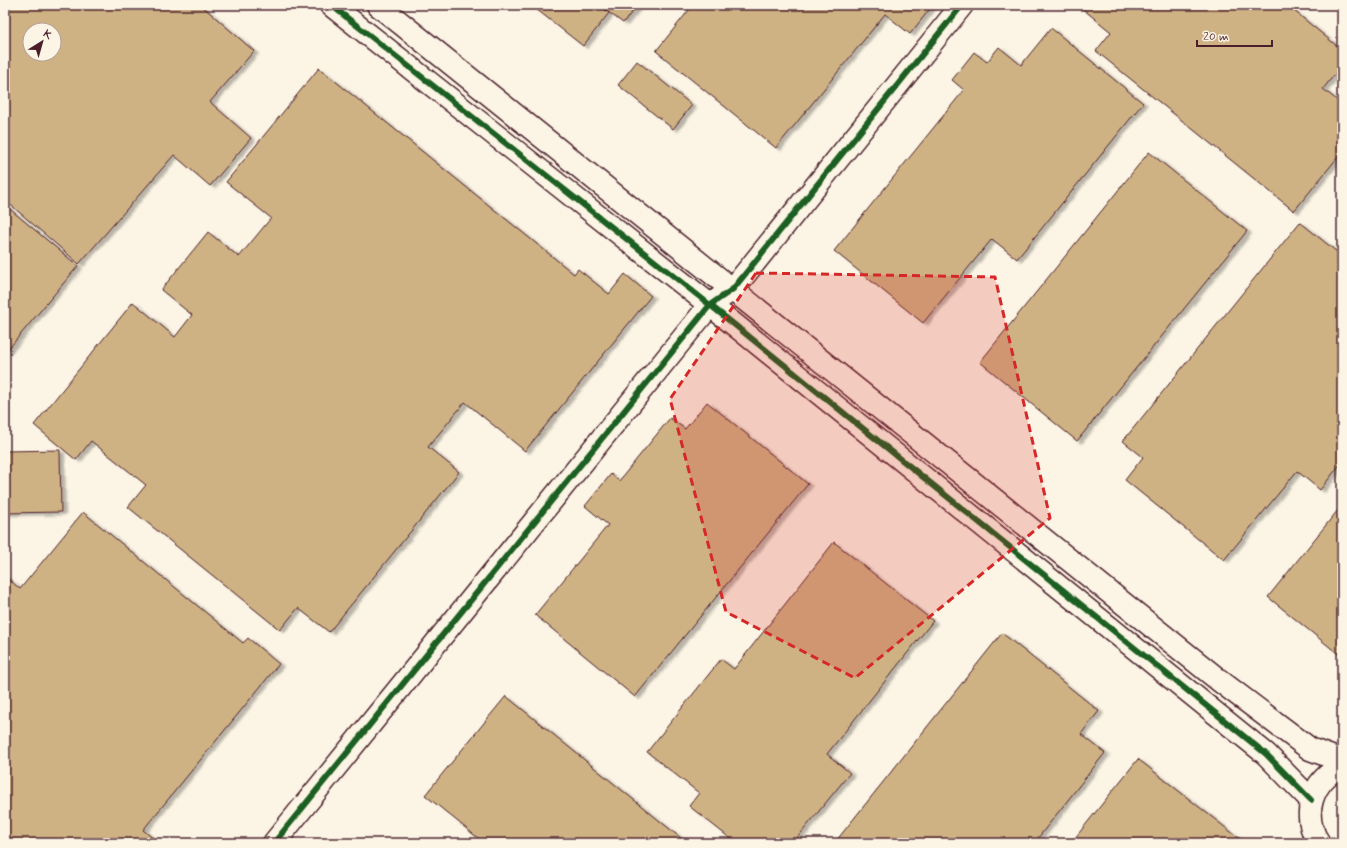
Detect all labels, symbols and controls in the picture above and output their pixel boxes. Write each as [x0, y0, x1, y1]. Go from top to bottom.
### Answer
north arrow [22, 22, 62, 62]
scale bar [1197, 22, 1272, 48]
text: K [40, 27, 55, 43]
text: 20 m [1203, 29, 1229, 45]

